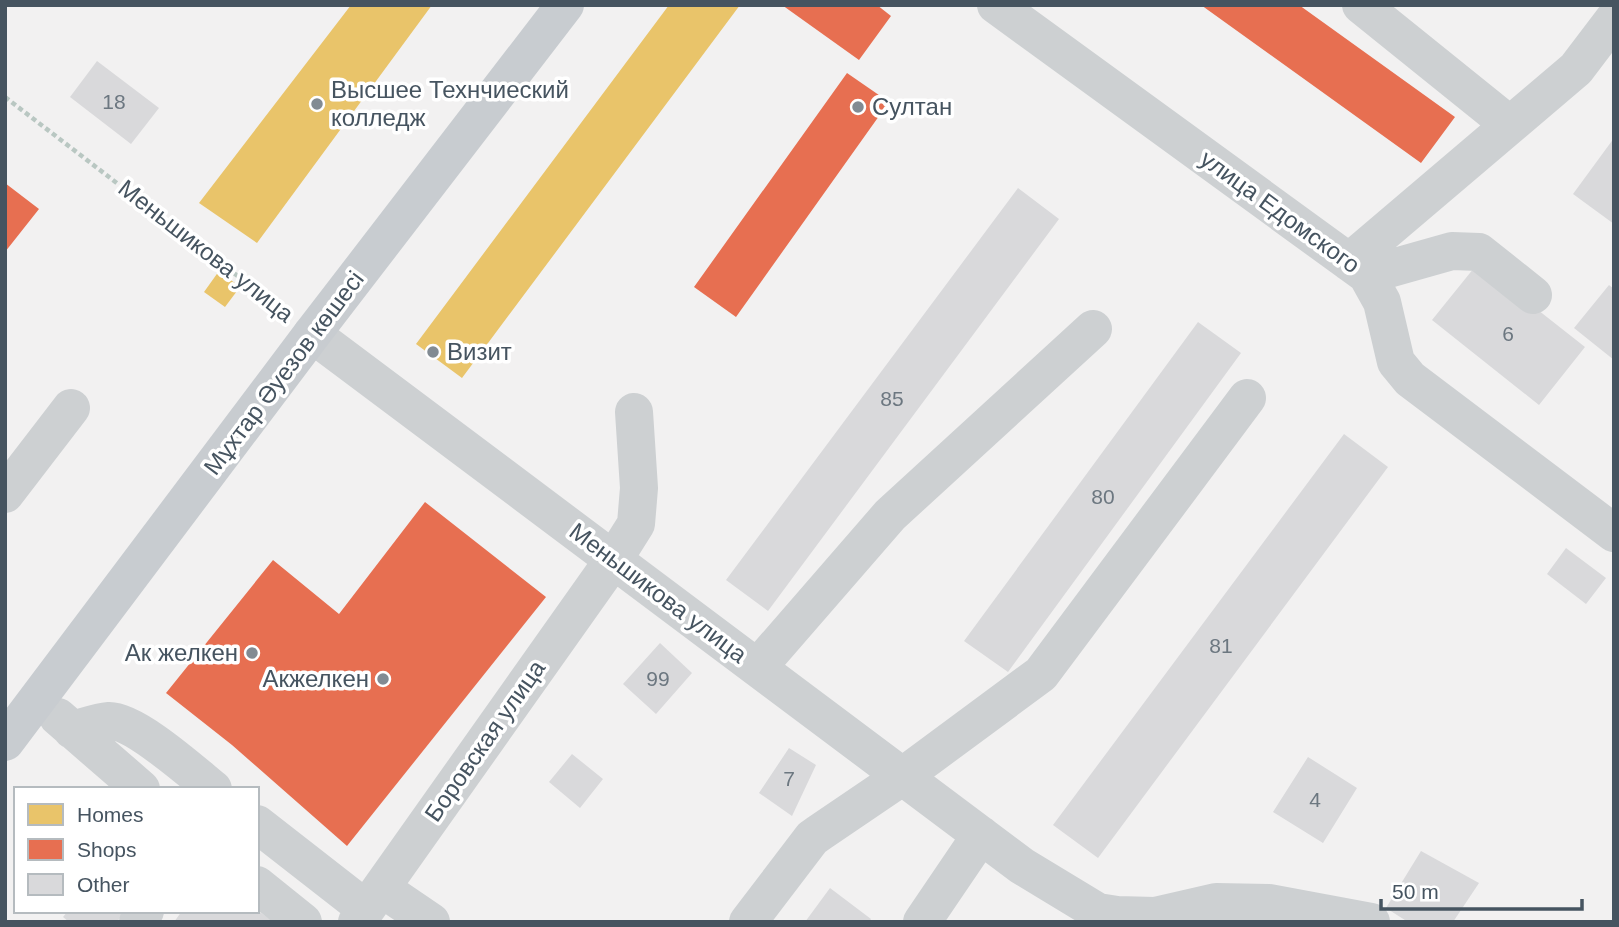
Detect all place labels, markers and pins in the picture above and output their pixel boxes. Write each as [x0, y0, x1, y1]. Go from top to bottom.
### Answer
place label: Высшее Технчиеский колледж [331, 76, 569, 131]
place label: Султан [872, 93, 952, 120]
marker: Высшее Технчиеский колледж [309, 96, 325, 112]
marker: Султан [850, 99, 866, 115]
place label: Визит [447, 338, 512, 365]
marker: Визит [425, 344, 441, 360]
place label: Ак желкен [125, 639, 238, 666]
marker: Ак желкен [244, 645, 260, 661]
place label: Акжелкен [263, 665, 369, 692]
marker: Акжелкен [375, 671, 391, 687]

